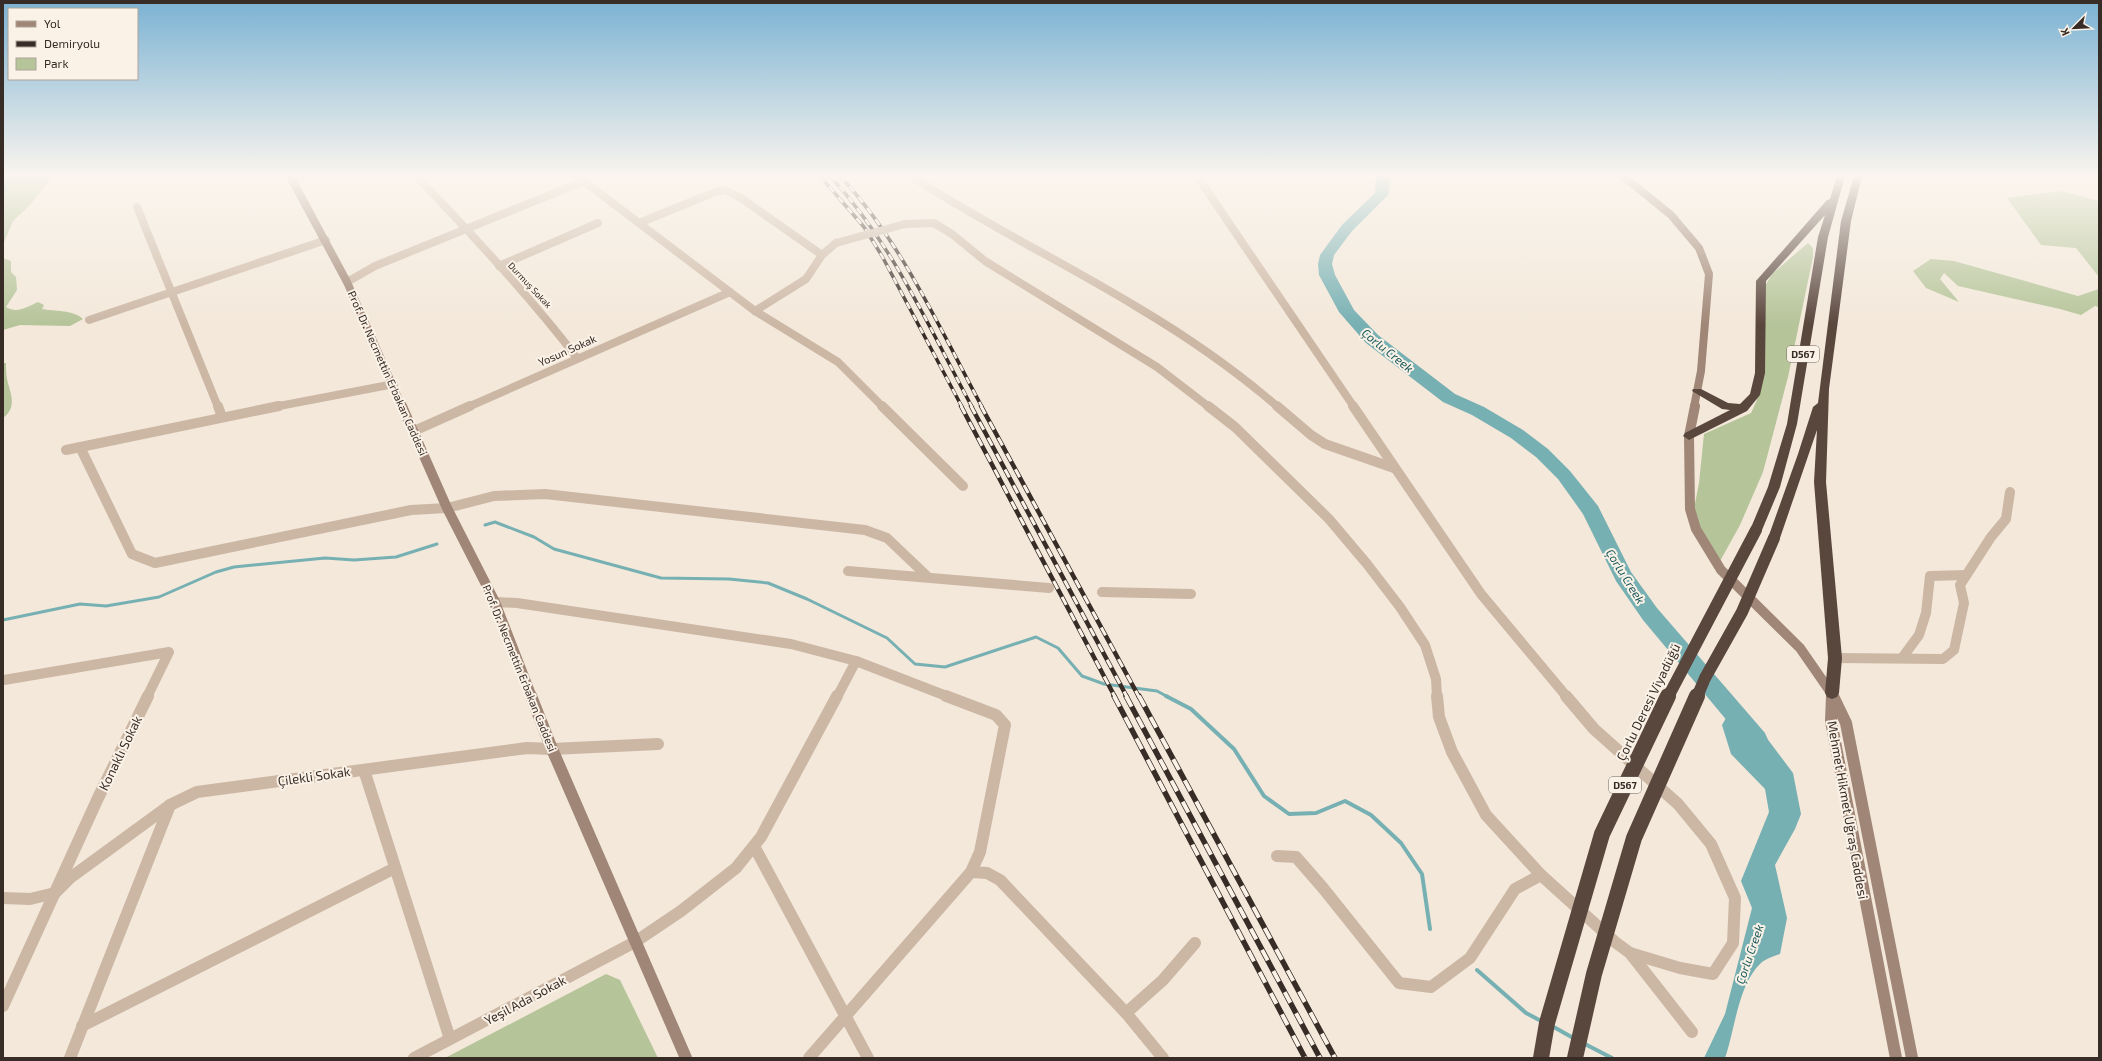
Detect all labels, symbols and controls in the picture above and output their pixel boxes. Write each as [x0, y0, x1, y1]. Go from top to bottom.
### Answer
legend [8, 8, 138, 80]
north arrow [2054, 8, 2094, 48]
text: Yol [44, 16, 61, 30]
text: K [2057, 26, 2072, 38]
text: Demiryolu [44, 36, 100, 50]
text: Park [44, 56, 69, 70]
street label: Durmuş Sokak [505, 260, 554, 311]
street label: Prof. Dr. Necmettin Erbakan Caddesi [346, 289, 430, 457]
water label: Çorlu Creek [1359, 325, 1416, 376]
street label: Yosun Sokak [536, 331, 598, 369]
road number: D567 [1787, 346, 1819, 362]
water label: Çorlu Creek [1603, 546, 1648, 606]
street label: Prof. Dr. Necmettin Erbakan Caddesi [480, 583, 560, 753]
street label: Çorlu Deresi Viyadüğü [1613, 641, 1684, 764]
street label: Konaklı Sokak [95, 713, 145, 793]
street label: Mehmet Hikmet Uğraş Caddesi [1823, 720, 1872, 901]
street label: Çilekli Sokak [277, 763, 352, 790]
road number: D567 [1609, 777, 1641, 793]
water label: Çorlu Creek [1732, 922, 1767, 986]
street label: Yeşil Ada Sokak [481, 972, 569, 1029]

